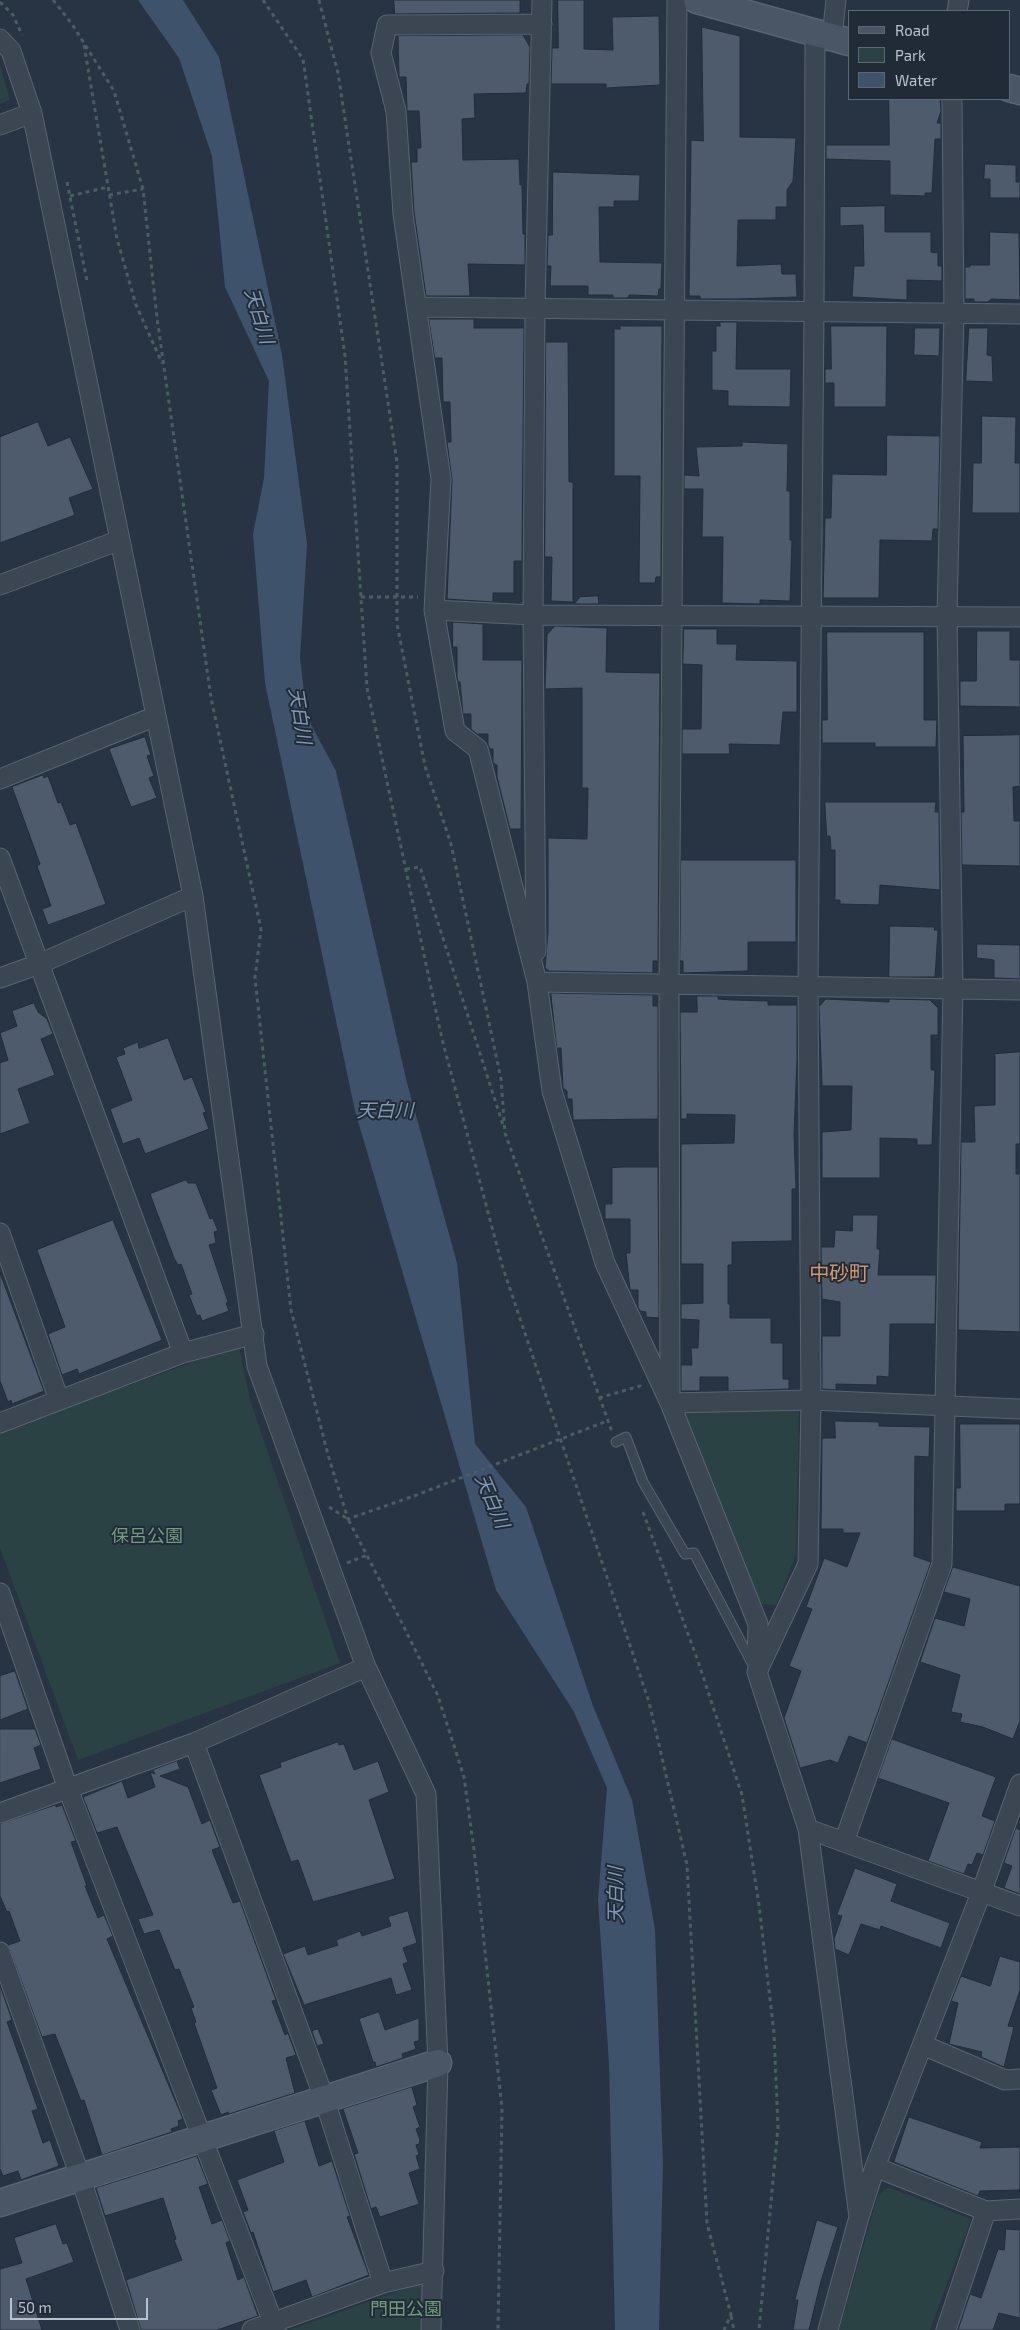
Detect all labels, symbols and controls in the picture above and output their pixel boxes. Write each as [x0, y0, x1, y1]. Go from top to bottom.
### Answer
legend [848, 10, 1010, 100]
text: Road [895, 21, 930, 39]
text: Park [895, 46, 926, 64]
text: Water [895, 71, 937, 89]
water label: 天白川 [240, 285, 278, 347]
water label: 天白川 [284, 686, 316, 746]
water label: 天白川 [357, 1100, 413, 1122]
district label: 中砂町 [809, 1261, 869, 1285]
water label: 天白川 [470, 1470, 514, 1532]
park label: 保呂公園 [111, 1525, 183, 1547]
water label: 天白川 [605, 1867, 627, 1923]
scale bar [12, 2288, 150, 2320]
text: 50 m [18, 2298, 52, 2316]
park label: 門田公園 [370, 2298, 442, 2320]

